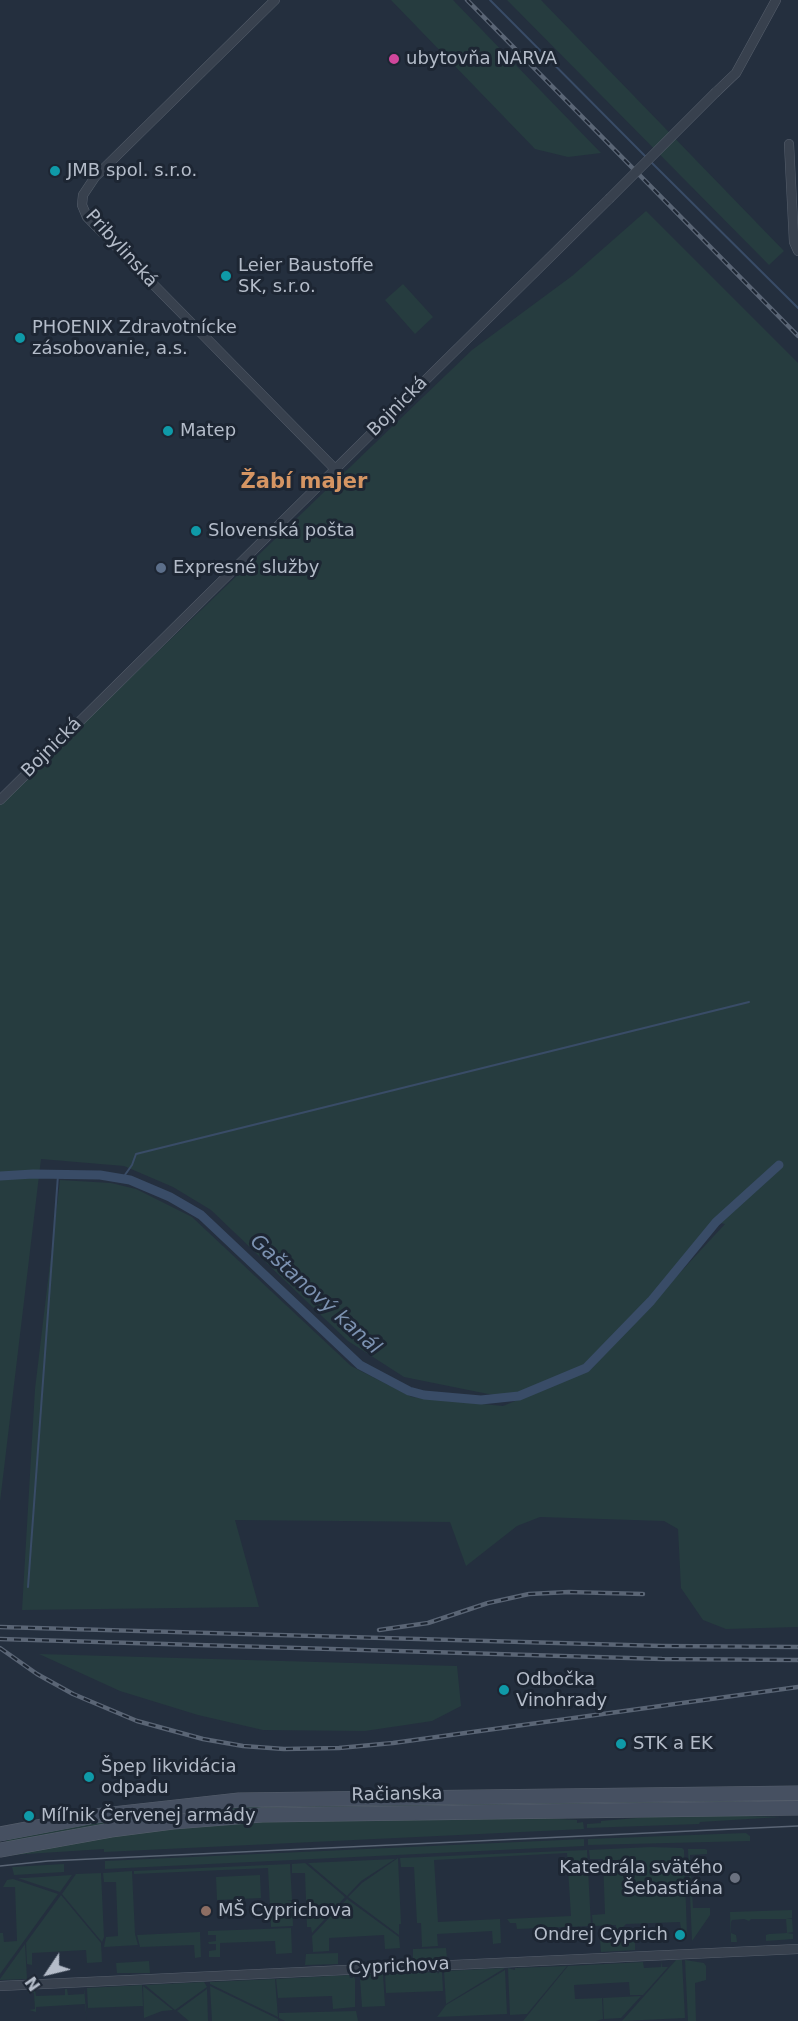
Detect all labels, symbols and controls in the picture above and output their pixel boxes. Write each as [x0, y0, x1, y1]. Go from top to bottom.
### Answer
place label: ubytovňa NARVA [406, 48, 557, 70]
marker: ubytovňa NARVA [387, 52, 401, 66]
place label: JMB spol. s.r.o. [67, 160, 197, 182]
marker: JMB spol. s.r.o. [48, 164, 62, 178]
street label: Pribylinská [81, 206, 161, 292]
place label: Leier Baustoffe SK, s.r.o. [238, 255, 374, 298]
marker: Leier Baustoffe SK, s.r.o. [219, 269, 233, 283]
place label: PHOENIX Zdravotnícke zásobovanie, a.s. [32, 317, 237, 360]
marker: PHOENIX Zdravotnícke zásobovanie, a.s. [13, 331, 27, 345]
street label: Bojnická [364, 373, 432, 441]
place label: Matep [180, 420, 236, 442]
marker: Matep [161, 424, 175, 438]
district label: Žabí majer [241, 470, 367, 496]
place label: Slovenská pošta [208, 520, 355, 542]
marker: Slovenská pošta [189, 524, 203, 538]
place label: Expresné služby [173, 557, 319, 579]
marker: Expresné služby [154, 561, 168, 575]
street label: Bojnická [18, 714, 86, 782]
water label: Gaštanový kanál [245, 1230, 385, 1360]
place label: Odbočka Vinohrady [516, 1669, 607, 1712]
marker: Odbočka Vinohrady [497, 1683, 511, 1697]
place label: STK a EK [633, 1733, 713, 1755]
marker: STK a EK [614, 1737, 628, 1751]
place label: Špep likvidácia odpadu [101, 1756, 237, 1798]
marker: Špep likvidácia odpadu [82, 1770, 96, 1784]
street label: Račianska [351, 1783, 443, 1807]
place label: Míľnik Červenej armády [41, 1805, 256, 1827]
marker: Míľnik Červenej armády [22, 1809, 36, 1823]
place label: Katedrála svätého Šebastiána [559, 1857, 723, 1900]
marker: Katedrála svätého Šebastiána [728, 1871, 742, 1885]
place label: MŠ Cyprichova [218, 1900, 352, 1922]
marker: MŠ Cyprichova [199, 1904, 213, 1918]
place label: Ondrej Cyprich [534, 1924, 668, 1946]
marker: Ondrej Cyprich [673, 1928, 687, 1942]
north arrow [18, 1943, 78, 2003]
street label: Cyprichova [348, 1954, 450, 1980]
text: N [21, 1973, 44, 1995]

